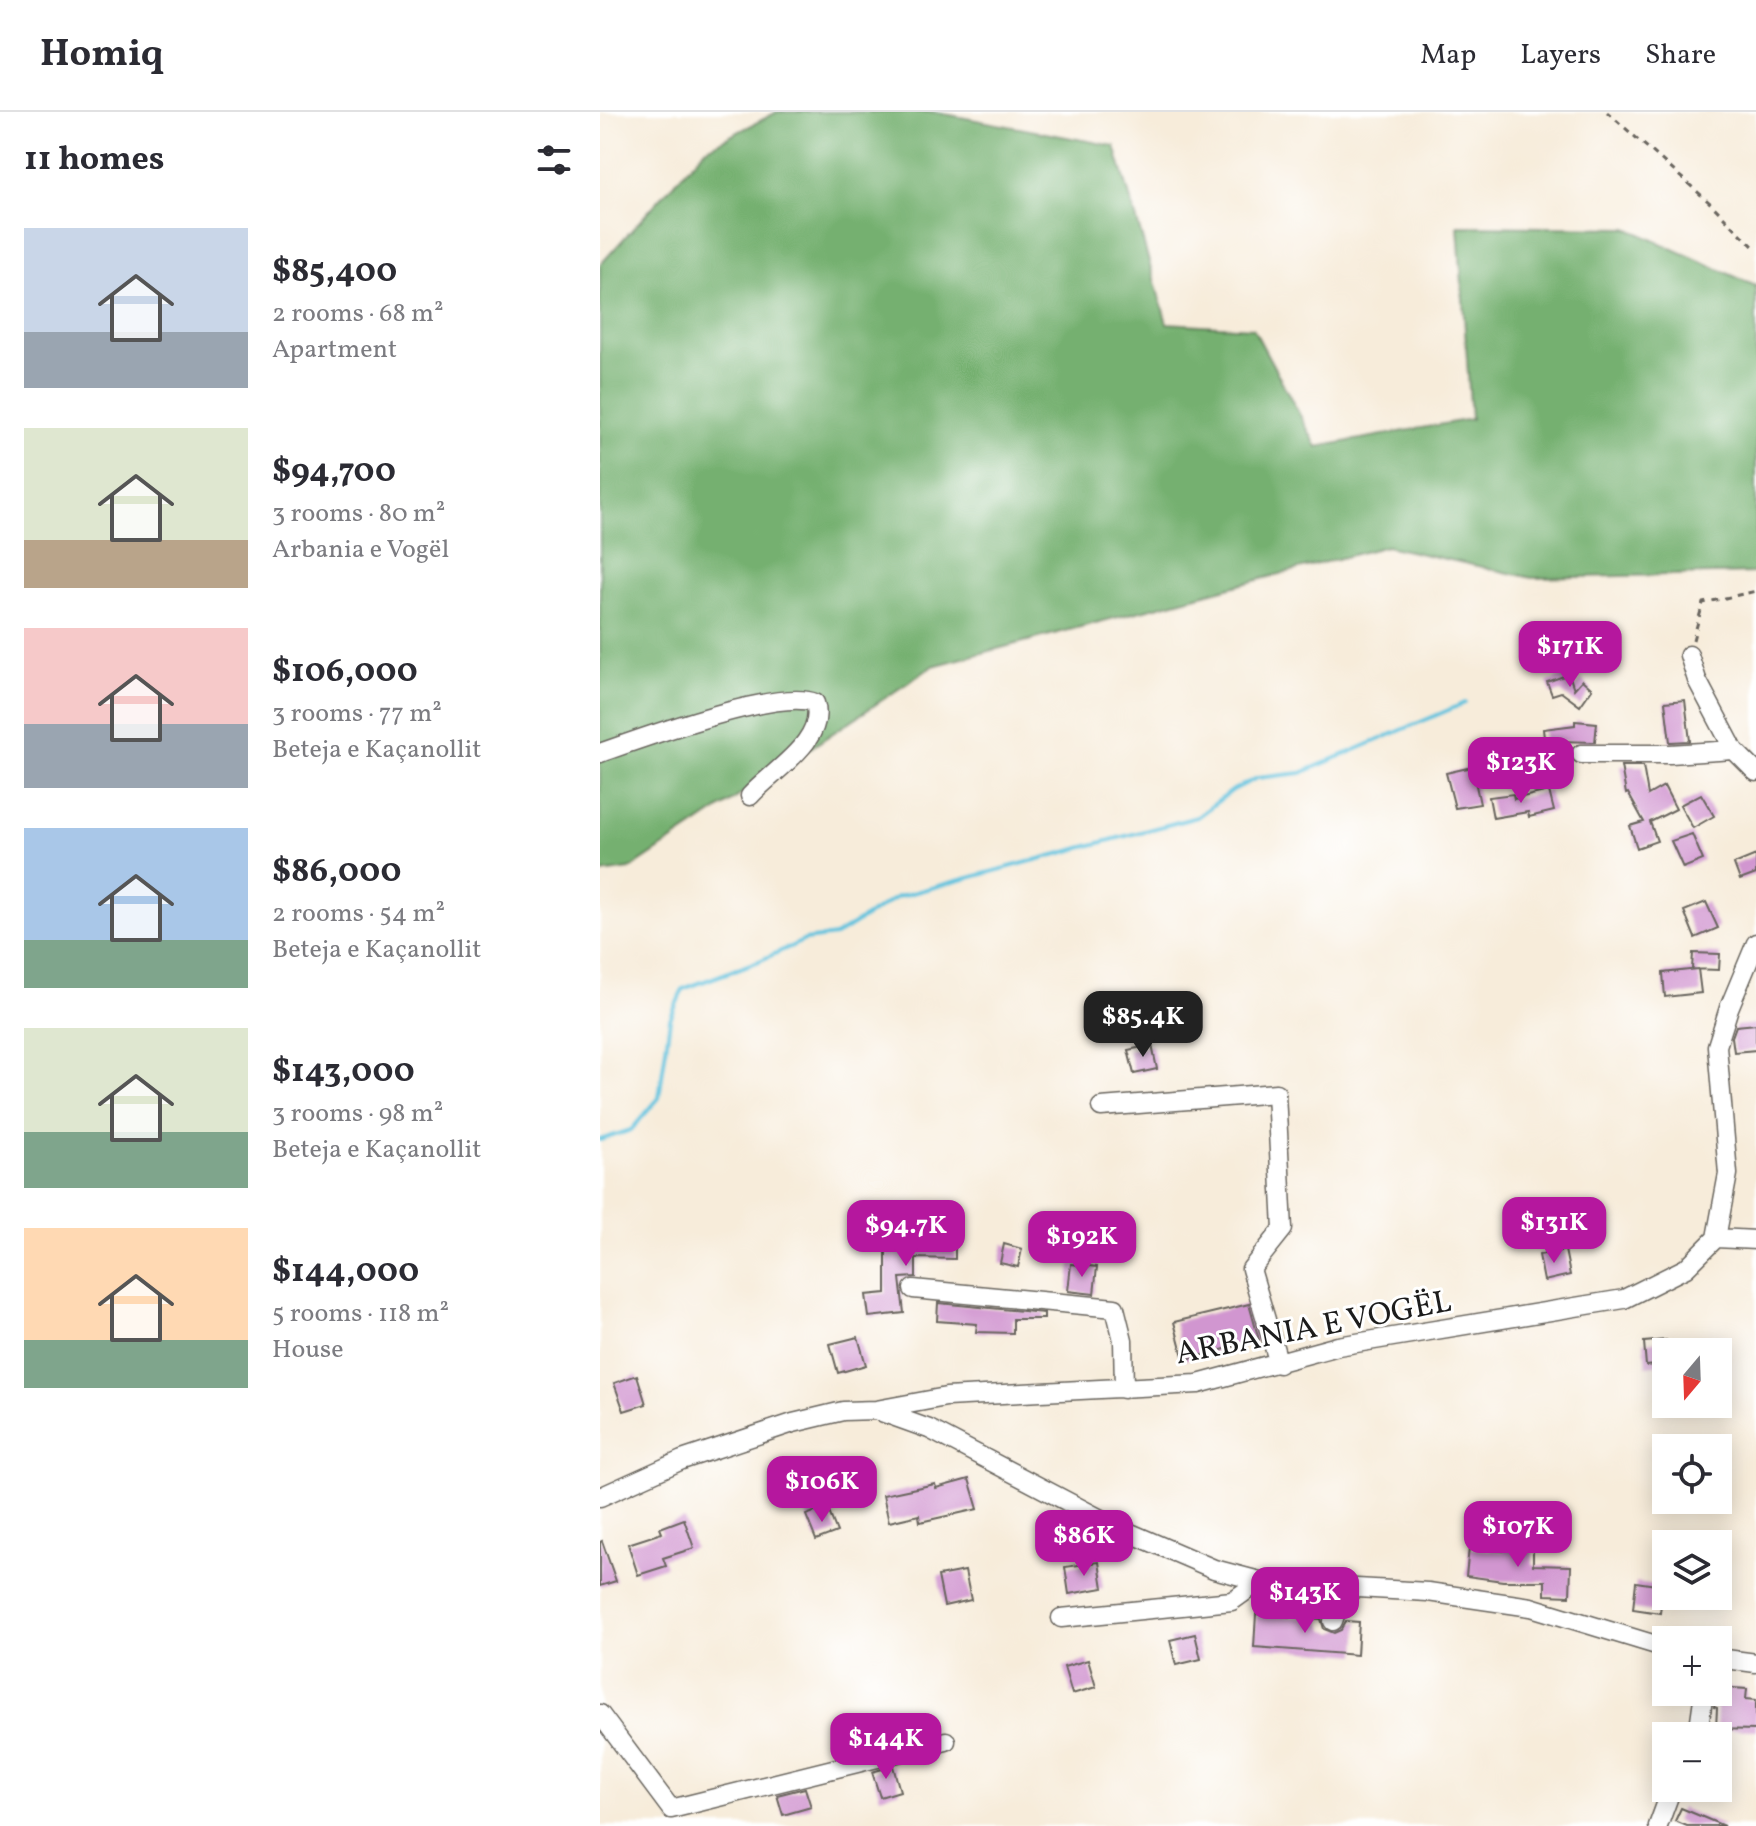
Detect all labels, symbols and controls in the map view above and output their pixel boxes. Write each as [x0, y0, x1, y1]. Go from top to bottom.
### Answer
text: Homiq [40, 29, 163, 82]
text: Map [1420, 36, 1476, 75]
text: Layers [1520, 36, 1601, 75]
text: Share [1645, 36, 1716, 75]
text: 11 homes [24, 137, 164, 184]
icon: filters [532, 138, 576, 182]
text: $85,400 [272, 249, 397, 296]
icon: home [88, 260, 184, 356]
text: 2 rooms · 68 m² [272, 296, 444, 332]
text: Apartment [272, 332, 397, 368]
text: $94,700 [272, 449, 396, 496]
icon: home [88, 460, 184, 556]
text: 3 rooms · 80 m² [272, 496, 445, 532]
text: Arbania e Vogël [272, 532, 449, 568]
pin: $171K [1514, 621, 1626, 689]
text: $171K [1537, 629, 1603, 665]
text: $106,000 [272, 649, 418, 696]
icon: home [88, 660, 184, 756]
text: 3 rooms · 77 m² [272, 696, 442, 732]
text: Beteja e Kaçanollit [272, 732, 481, 768]
pin: $123K [1465, 737, 1577, 805]
text: $123K [1486, 745, 1556, 781]
text: $86,000 [272, 849, 401, 896]
icon: home [88, 860, 184, 956]
text: 2 rooms · 54 m² [272, 896, 445, 932]
text: Beteja e Kaçanollit [272, 932, 481, 968]
pin: $85.4K [1078, 991, 1208, 1059]
text: $85.4K [1102, 999, 1184, 1035]
text: $143,000 [272, 1049, 415, 1096]
icon: home [88, 1060, 184, 1156]
text: 3 rooms · 98 m² [272, 1096, 443, 1132]
text: Beteja e Kaçanollit [272, 1132, 481, 1168]
pin: $131K [1498, 1197, 1610, 1265]
pin: $94.7K [841, 1200, 971, 1268]
text: $131K [1520, 1205, 1588, 1241]
text: $94.7K [865, 1208, 947, 1244]
pin: $192K [1026, 1211, 1138, 1279]
text: $192K [1046, 1219, 1118, 1255]
text: $144,000 [272, 1249, 419, 1296]
icon: home [88, 1260, 184, 1356]
street label: ARBANIA E VOGËL [1172, 1281, 1455, 1377]
text: 5 rooms · 118 m² [272, 1296, 449, 1332]
text: House [272, 1332, 344, 1368]
north arrow [1652, 1338, 1732, 1418]
map controls [1652, 1338, 1732, 1802]
button: locate [1652, 1434, 1732, 1514]
pin: $106K [766, 1456, 878, 1524]
text: $106K [785, 1464, 859, 1500]
pin: $107K [1462, 1501, 1574, 1569]
text: $107K [1482, 1509, 1554, 1545]
pin: $86K [1037, 1510, 1131, 1578]
text: $86K [1053, 1518, 1115, 1554]
button: layers [1652, 1530, 1732, 1610]
pin: $143K [1249, 1567, 1361, 1635]
text: $143K [1269, 1575, 1341, 1611]
button: + [1652, 1626, 1732, 1706]
pin: $144K [830, 1713, 942, 1781]
text: $144K [848, 1721, 924, 1757]
button: − [1652, 1722, 1732, 1802]

